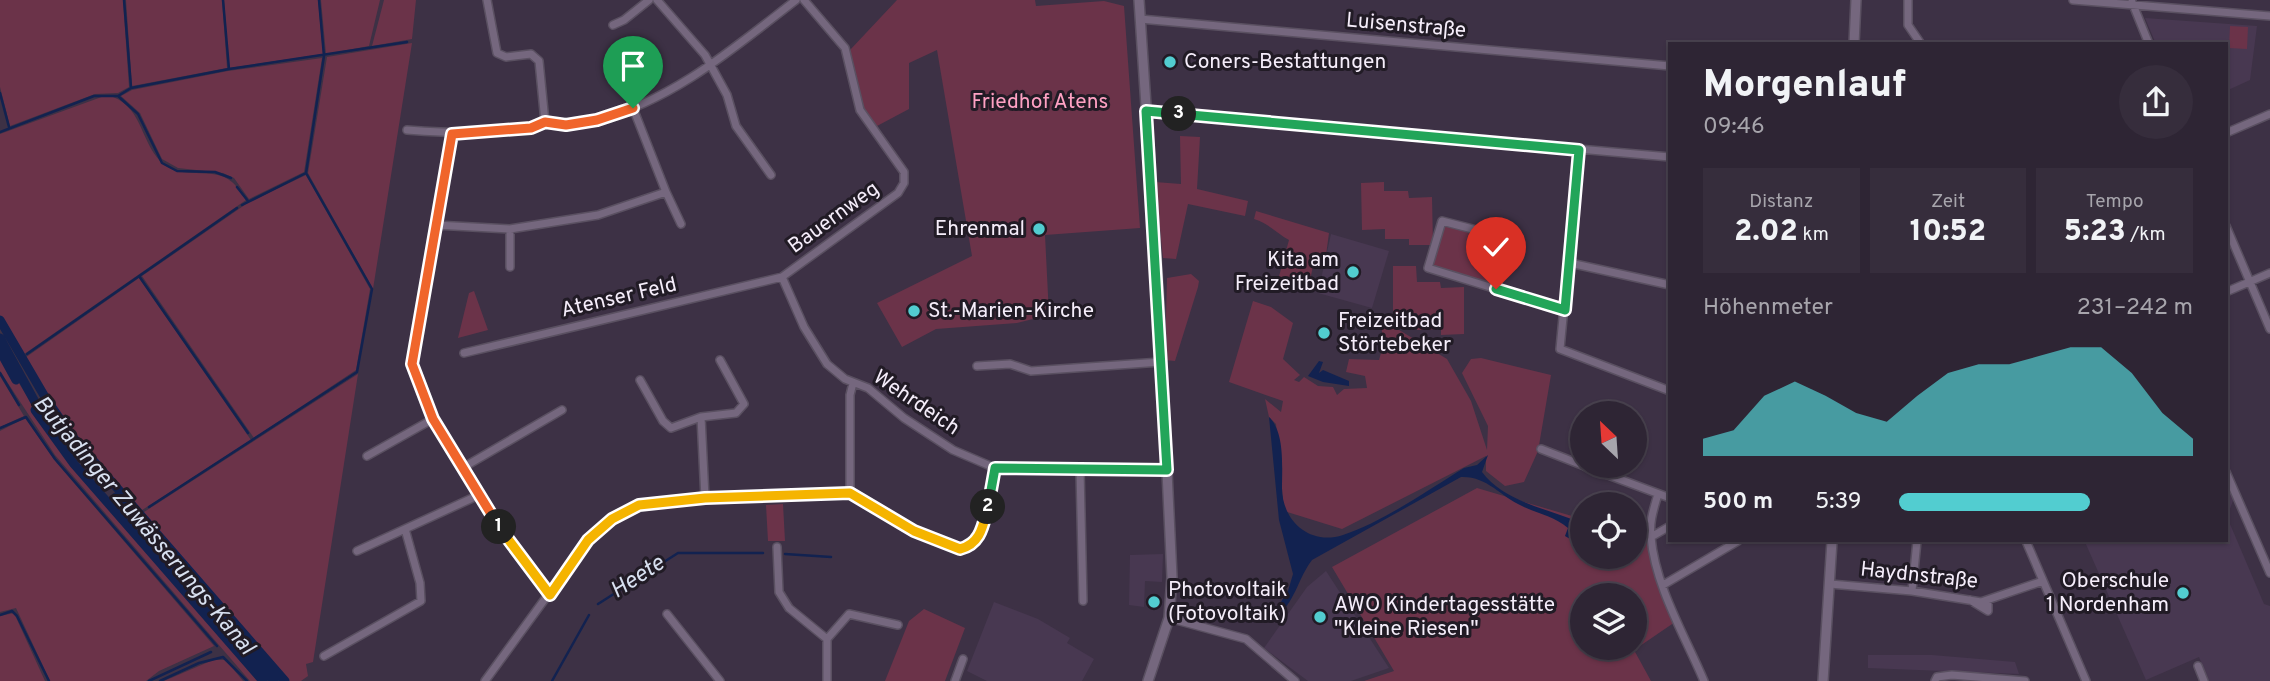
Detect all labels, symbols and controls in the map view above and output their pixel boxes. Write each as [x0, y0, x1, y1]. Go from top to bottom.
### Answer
street label: Luisenstraße [1345, 7, 1467, 45]
pin [603, 36, 663, 108]
icon: arrive [614, 47, 652, 85]
place label: Coners-Bestattungen [1184, 49, 1386, 76]
marker: Coners-Bestattungen [1162, 54, 1178, 70]
text: Morgenlauf [1703, 62, 1906, 111]
button: share [2119, 65, 2193, 139]
park label: Friedhof Atens [972, 89, 1108, 116]
pin: 3 [1162, 96, 1196, 132]
text: 3 [1173, 101, 1184, 125]
text: 09:46 [1703, 113, 1765, 142]
street label: Bauernweg [783, 176, 885, 260]
text: Distanz [1749, 190, 1813, 214]
text: Zeit [1931, 190, 1965, 214]
text: Tempo [2086, 190, 2144, 214]
text: 2.02 [1734, 214, 1798, 251]
text: 10:52 [1910, 214, 1986, 251]
text: 5:23 [2064, 214, 2126, 251]
place label: Ehrenmal [935, 216, 1025, 243]
pin [1466, 217, 1526, 289]
marker: Ehrenmal [1031, 221, 1047, 237]
text: km [1798, 223, 1829, 247]
text: /km [2126, 223, 2166, 247]
icon: check [1477, 228, 1515, 266]
place label: Kita am Freizeitbad [1235, 247, 1339, 298]
marker: Kita am Freizeitbad [1345, 264, 1361, 280]
street label: Atenser Feld [558, 272, 680, 324]
text: Höhenmeter [1703, 294, 1833, 323]
text: 231–242 m [2077, 294, 2193, 323]
place label: St.-Marien-Kirche [928, 298, 1094, 325]
marker: St.-Marien-Kirche [906, 303, 922, 319]
place label: Freizeitbad Störtebeker [1338, 308, 1451, 359]
marker: Freizeitbad Störtebeker [1316, 325, 1332, 341]
street label: Wehrdeich [867, 364, 965, 442]
water label: Butjadinger Zuwässerungs-Kanal [26, 390, 261, 663]
north arrow [1570, 401, 1647, 478]
map controls [1570, 401, 1647, 660]
text: 500 m [1703, 488, 1773, 517]
text: 5:39 [1815, 488, 1862, 517]
pin: 2 [970, 490, 1006, 524]
button: locate [1570, 492, 1647, 569]
text: 2 [982, 494, 993, 518]
pin: 1 [482, 510, 516, 544]
text: 1 [495, 514, 502, 538]
water label: Heete [605, 549, 672, 606]
street label: Haydnstraße [1859, 556, 1979, 596]
place label: Oberschule 1 Nordenham [2046, 568, 2169, 619]
place label: Photovoltaik (Fotovoltaik) [1168, 577, 1287, 628]
button: layers [1570, 583, 1647, 660]
marker: Oberschule 1 Nordenham [2175, 585, 2191, 601]
place label: AWO Kindertagesstätte "Kleine Riesen" [1334, 592, 1555, 643]
marker: Photovoltaik (Fotovoltaik) [1146, 594, 1162, 610]
marker: AWO Kindertagesstätte "Kleine Riesen" [1312, 609, 1328, 625]

